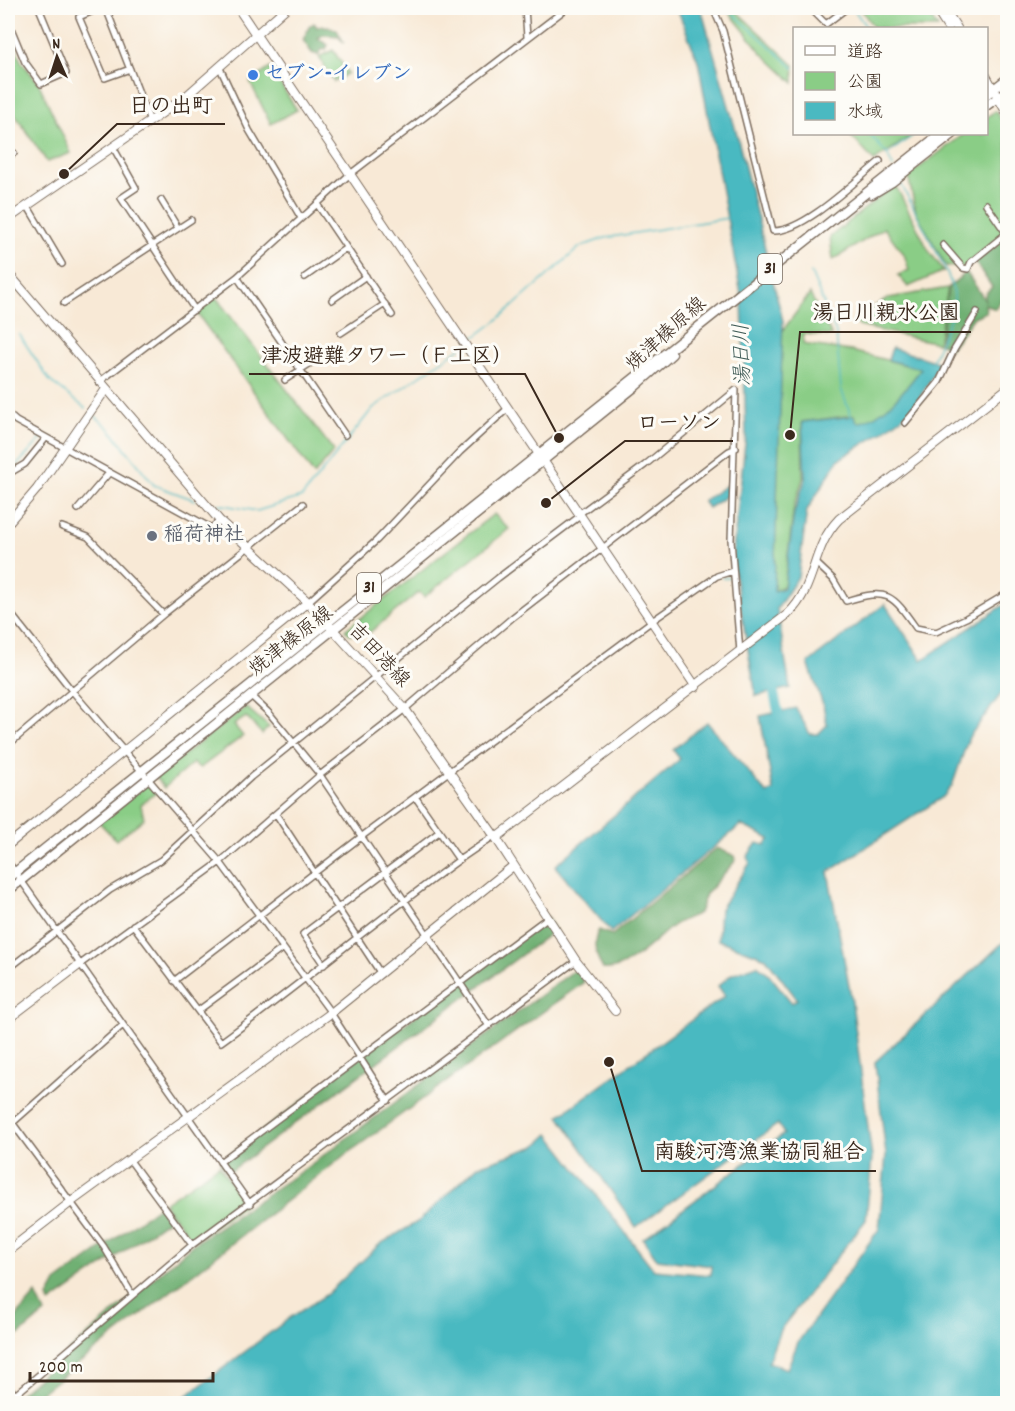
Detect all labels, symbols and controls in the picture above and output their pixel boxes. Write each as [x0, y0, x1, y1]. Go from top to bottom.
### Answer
north arrow [27, 27, 87, 87]
legend [793, 27, 988, 135]
text: N [52, 33, 61, 56]
text: 道路 [847, 41, 883, 66]
place label: セブン-イレブン [265, 61, 412, 89]
marker: セブン-イレブン [246, 68, 260, 82]
text: 公園 [847, 71, 883, 96]
callout: 日の出町 [117, 85, 225, 124]
text: 日の出町 [129, 93, 213, 123]
text: 水域 [847, 101, 883, 126]
road number: 31 [758, 254, 782, 284]
street label: 焼津榛原線 [620, 291, 714, 379]
callout: 湯日川親水公園 [800, 293, 971, 332]
text: 湯日川親水公園 [813, 300, 960, 330]
water label: 湯日川 [728, 323, 760, 387]
callout: 津波避難タワー（Ｆ工区） [249, 335, 525, 374]
text: 津波避難タワー（Ｆ工区） [261, 343, 513, 373]
callout: ローソン [625, 402, 733, 441]
text: ローソン [637, 410, 721, 440]
place label: 稲荷神社 [164, 522, 244, 550]
marker: 稲荷神社 [145, 529, 159, 543]
road number: 31 [357, 573, 381, 603]
street label: 焼津榛原線 [244, 600, 340, 684]
street label: 吉田港線 [340, 617, 416, 695]
callout: 南駿河湾漁業協同組合 [642, 1132, 876, 1171]
text: 南駿河湾漁業協同組合 [654, 1139, 864, 1169]
scale bar [30, 1345, 213, 1383]
text: 200 m [39, 1356, 83, 1381]

